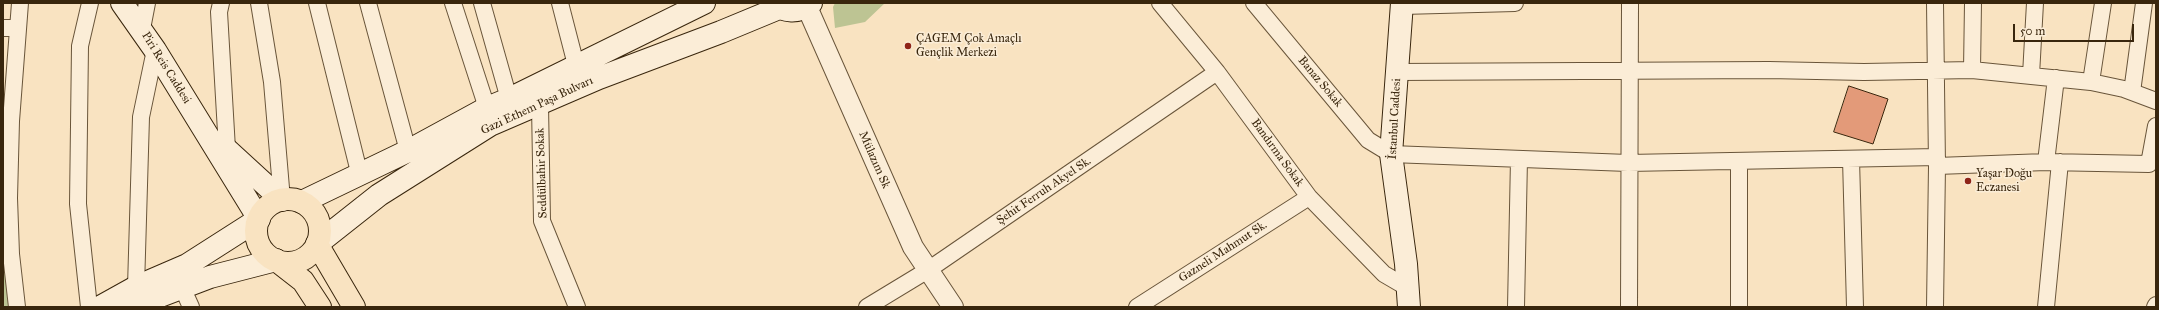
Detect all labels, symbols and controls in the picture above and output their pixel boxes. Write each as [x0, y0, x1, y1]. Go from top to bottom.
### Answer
scale bar [2015, 16, 2136, 42]
text: 50 m [2020, 24, 2045, 38]
street label: Piri Reis Caddesi [138, 29, 194, 107]
place label: ÇAGEM Çok Amaçlı Gençlik Merkezi [916, 32, 1022, 60]
marker: ÇAGEM Çok Amaçlı Gençlik Merkezi [903, 41, 913, 51]
street label: Banaz Sokak [1295, 54, 1345, 110]
street label: Gazi Ethem Paşa Bulvarı [479, 74, 595, 138]
street label: İstanbul Caddesi [1386, 78, 1404, 160]
street label: Bandırma Sokak [1248, 116, 1306, 190]
street label: Seddülbahir Sokak [533, 127, 551, 219]
street label: Mülazım Sk [855, 129, 893, 191]
street label: Şehit Ferruh Akyel Sk. [994, 154, 1094, 228]
place label: Yaşar Doğu Eczanesi [1976, 167, 2032, 195]
marker: Yaşar Doğu Eczanesi [1963, 176, 1973, 186]
street label: Gazneli Mahmut Sk. [1176, 218, 1270, 286]

